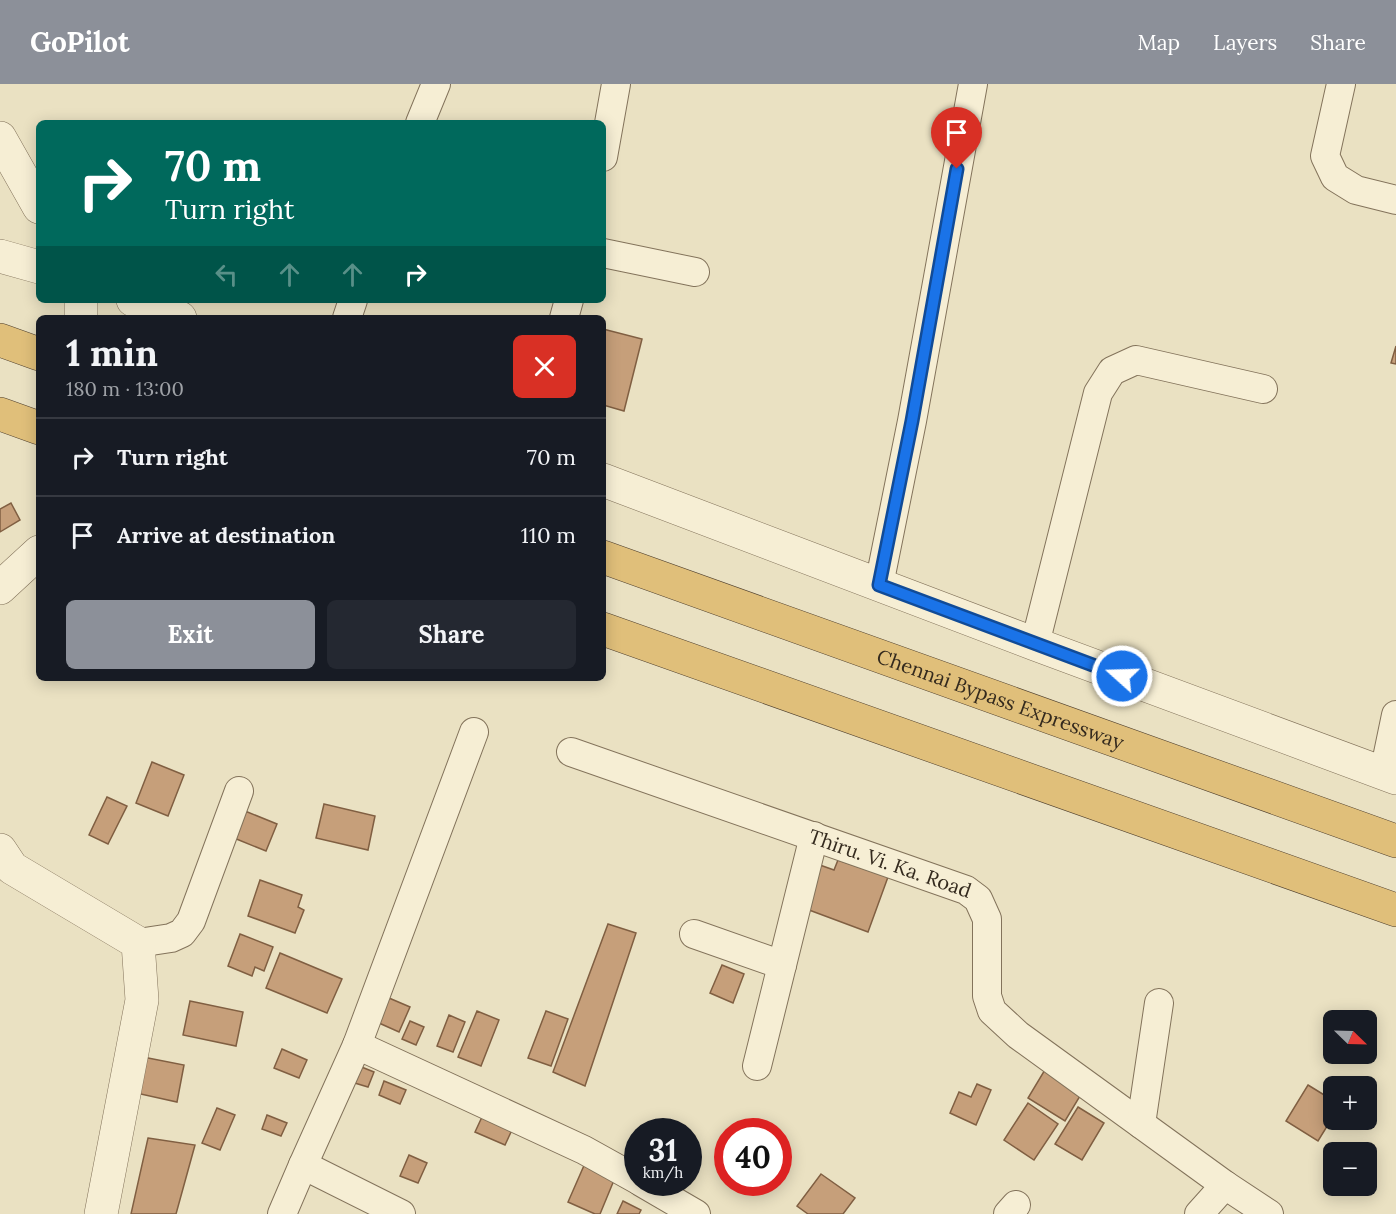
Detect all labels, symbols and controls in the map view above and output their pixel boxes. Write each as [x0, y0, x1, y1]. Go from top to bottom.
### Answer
text: GoPilot [30, 24, 129, 60]
text: Map [1137, 29, 1180, 56]
text: Layers [1213, 29, 1277, 56]
text: Share [1310, 29, 1366, 56]
pin [931, 107, 982, 169]
icon: arrive [940, 116, 973, 149]
text: 70 m [165, 139, 261, 193]
icon: right [66, 144, 144, 222]
text: Turn right [165, 192, 294, 226]
icon: left [210, 258, 243, 291]
icon: ahead [273, 258, 306, 291]
icon: ahead [336, 258, 369, 291]
icon: right [399, 258, 432, 291]
text: 1 min [66, 330, 158, 376]
button: close [513, 335, 576, 398]
text: 180 m · 13:00 [66, 376, 184, 401]
icon: right [66, 441, 99, 474]
text: Turn right [117, 443, 228, 471]
text: 70 m [527, 443, 576, 471]
icon: arrive [66, 519, 99, 552]
text: Arrive at destination [117, 521, 335, 549]
text: 110 m [521, 521, 576, 549]
button: Exit [66, 600, 315, 669]
button: Share [327, 600, 576, 669]
street label: Chennai Bypass Expressway [874, 643, 1128, 755]
position arrow [1090, 644, 1154, 708]
street label: Thiru. Vi. Ka. Road [806, 823, 975, 903]
north arrow [1323, 1010, 1377, 1064]
map controls [1323, 1010, 1377, 1196]
button: + [1323, 1076, 1377, 1130]
speed limit sign: 40 [714, 1118, 792, 1196]
text: 31 [649, 1131, 677, 1169]
button: − [1323, 1142, 1377, 1196]
text: km/h [643, 1163, 683, 1182]

